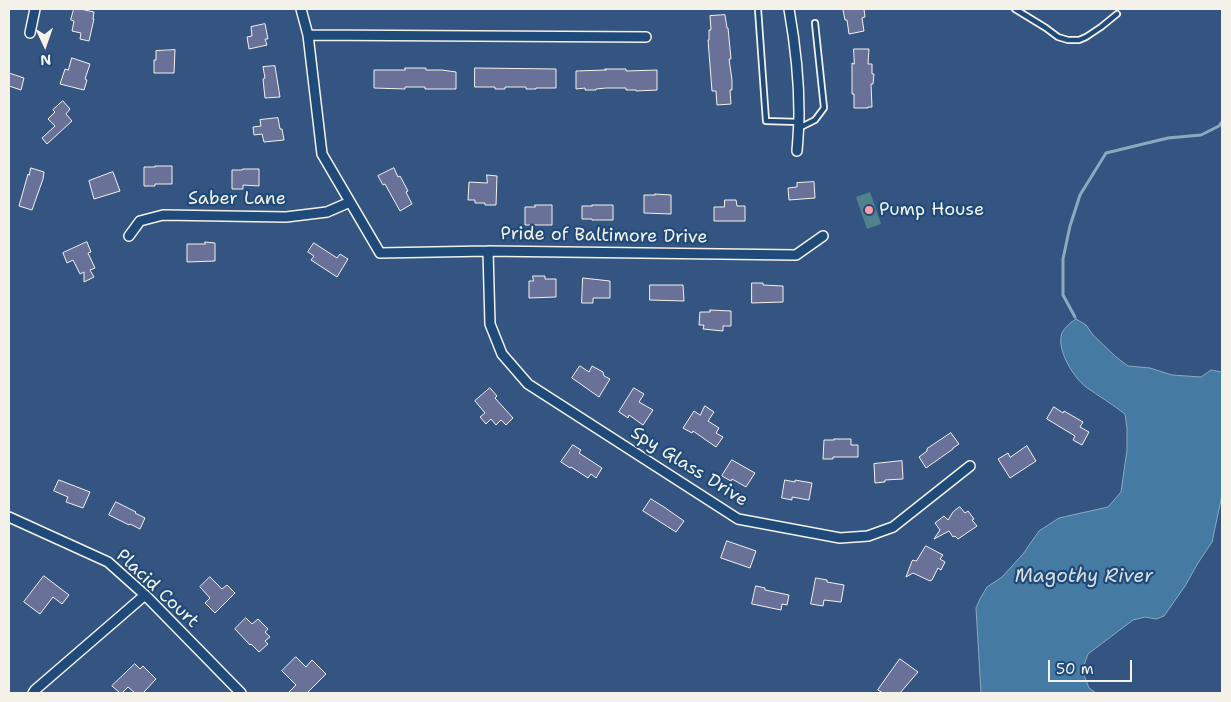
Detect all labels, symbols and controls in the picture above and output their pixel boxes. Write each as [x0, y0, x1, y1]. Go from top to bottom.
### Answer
north arrow [20, 20, 70, 70]
text: N [40, 51, 52, 69]
street label: Saber Lane [188, 188, 286, 210]
place label: Pump House [879, 199, 984, 221]
marker: Pump House [863, 204, 875, 216]
street label: Pride of Baltimore Drive [500, 223, 708, 249]
street label: Spy Glass Drive [626, 422, 752, 512]
street label: Placid Court [111, 545, 203, 633]
water label: Magothy River [1015, 566, 1153, 588]
scale bar [1051, 650, 1135, 682]
text: 50 m [1056, 659, 1094, 679]

